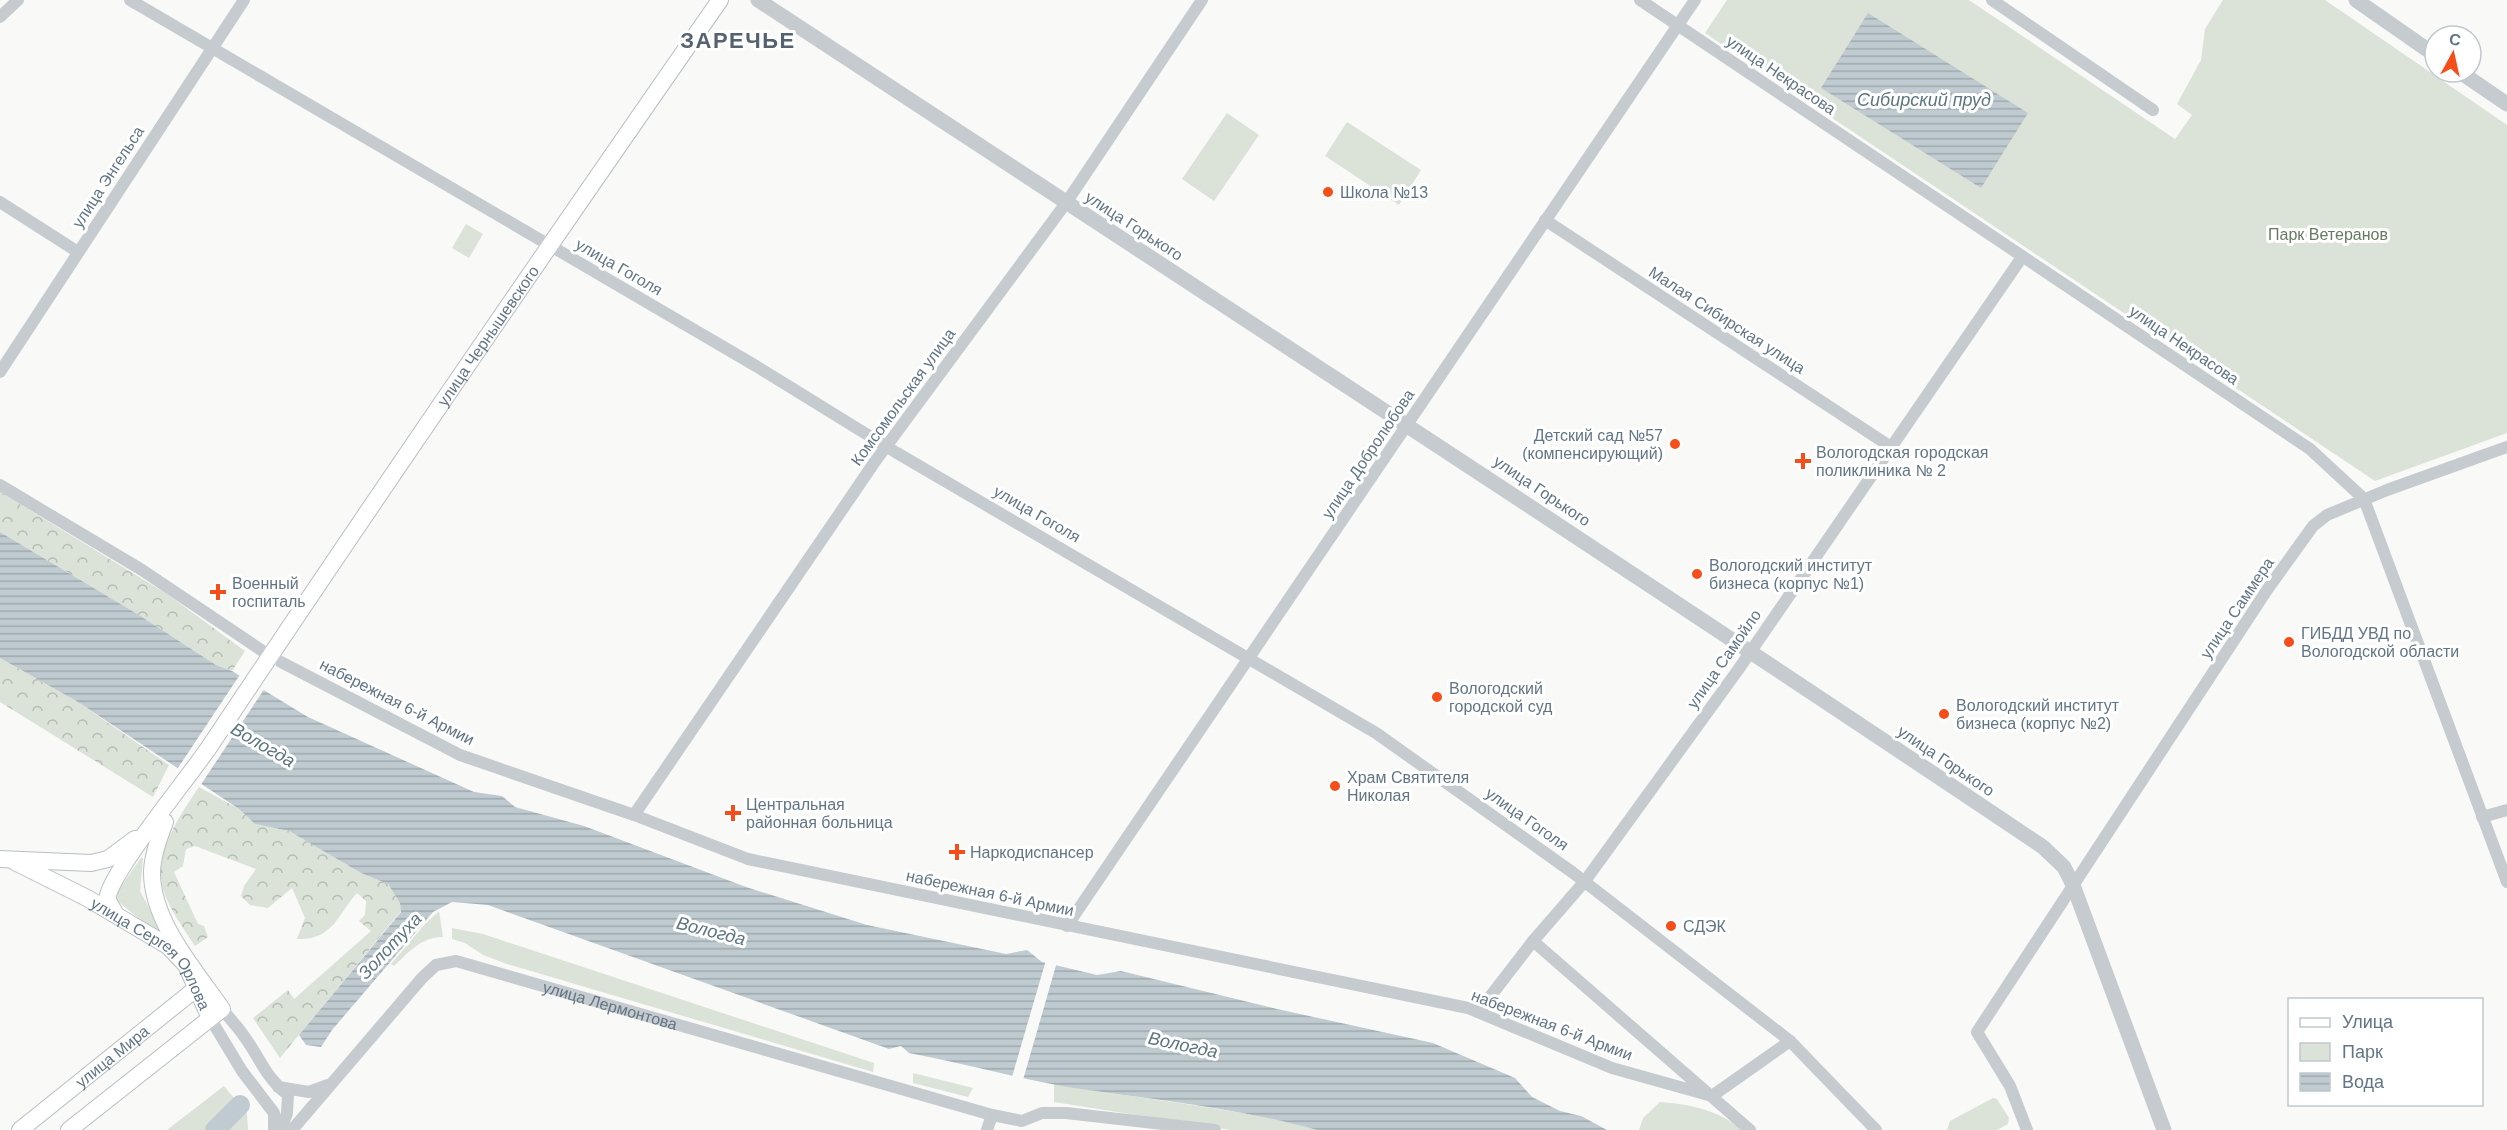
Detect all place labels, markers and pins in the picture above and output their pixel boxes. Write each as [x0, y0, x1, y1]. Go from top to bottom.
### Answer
place label: Школа №13 [1340, 184, 1428, 201]
marker: Школа №13 [1321, 185, 1335, 199]
place label: Детский сад №57 (компенсирующий) [1522, 427, 1663, 462]
marker: Детский сад №57 (компенсирующий) [1668, 437, 1682, 451]
place label: Вологодская городская поликлиника № 2 [1816, 444, 1988, 479]
marker: Вологодская городская поликлиника № 2 [1794, 452, 1812, 470]
place label: Вологодский институт бизнеса (корпус №1) [1709, 557, 1873, 592]
marker: Вологодский институт бизнеса (корпус №1) [1690, 567, 1704, 581]
place label: Военный госпиталь [232, 575, 306, 610]
marker: Военный госпиталь [209, 583, 227, 601]
place label: ГИБДД УВД по Вологодской области [2301, 625, 2459, 660]
marker: ГИБДД УВД по Вологодской области [2282, 635, 2296, 649]
place label: Вологодский городской суд [1449, 680, 1553, 715]
marker: Вологодский городской суд [1430, 690, 1444, 704]
place label: Вологодский институт бизнеса (корпус №2) [1956, 697, 2120, 732]
marker: Вологодский институт бизнеса (корпус №2) [1937, 707, 1951, 721]
place label: Храм Святителя Николая [1347, 769, 1469, 804]
marker: Храм Святителя Николая [1328, 779, 1342, 793]
place label: Центральная районная больница [746, 796, 893, 831]
marker: Центральная районная больница [724, 804, 742, 822]
marker: Наркодиспансер [948, 843, 966, 861]
place label: Наркодиспансер [970, 844, 1094, 861]
place label: СДЭК [1683, 918, 1727, 935]
marker: СДЭК [1664, 919, 1678, 933]

